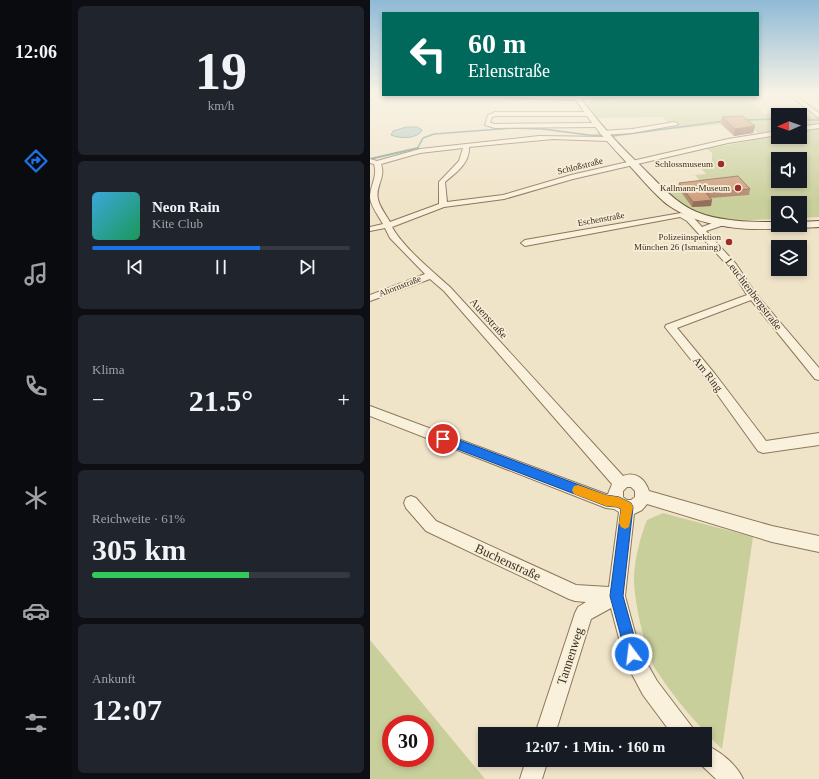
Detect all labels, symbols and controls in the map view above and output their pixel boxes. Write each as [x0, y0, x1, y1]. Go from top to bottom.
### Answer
icon: left [402, 28, 454, 80]
text: 60 m [468, 28, 526, 59]
text: 12:06 [15, 42, 57, 62]
text: 19 [195, 43, 247, 100]
text: Erlenstraße [468, 61, 550, 81]
text: km/h [208, 98, 234, 113]
north arrow [771, 108, 807, 144]
map controls [771, 108, 807, 276]
icon: directions [22, 147, 50, 175]
button: sound [771, 152, 807, 188]
street label: Schloßstraße [556, 156, 604, 176]
place label: Schlossmuseum [655, 159, 713, 169]
marker: Schlossmuseum [716, 159, 726, 169]
place label: Kallmann-Museum [660, 183, 730, 193]
marker: Kallmann-Museum [733, 183, 743, 193]
button: search [771, 196, 807, 232]
text: Neon Rain [152, 199, 220, 215]
street label: Eschenstraße [577, 210, 625, 228]
text: Kite Club [152, 216, 203, 231]
place label: Polizeiinspektion München 26 (Ismaning) [634, 232, 721, 252]
marker: Polizeiinspektion München 26 (Ismaning) [724, 237, 734, 247]
button: layers [771, 240, 807, 276]
icon: previous [124, 256, 146, 278]
icon: pause [210, 256, 232, 278]
icon: next [296, 256, 318, 278]
street label: Leuchtenbergstraße [723, 256, 785, 332]
icon: music [22, 260, 50, 288]
street label: Ahornstraße [377, 273, 423, 299]
street label: Auenstraße [468, 295, 510, 341]
street label: Am Ring [691, 354, 726, 394]
text: Klima [92, 362, 125, 377]
icon: phone [22, 372, 50, 400]
text: 21.5° [189, 384, 253, 417]
text: − [92, 387, 104, 412]
text: + [338, 387, 350, 412]
pin [426, 422, 460, 456]
icon: arrive [432, 428, 454, 450]
icon: climate [22, 484, 50, 512]
text: Reichweite · 61% [92, 511, 185, 526]
text: 305 km [92, 533, 186, 566]
street label: Buchenstraße [473, 540, 543, 584]
icon: car [22, 597, 50, 625]
street label: Tannenweg [554, 625, 587, 687]
position arrow [611, 633, 653, 675]
text: Ankunft [92, 671, 135, 686]
text: 12:07 [92, 693, 162, 726]
icon: filters [22, 709, 50, 737]
speed limit sign: 30 [382, 715, 434, 767]
text: 12:07 · 1 Min. · 160 m [525, 739, 665, 755]

